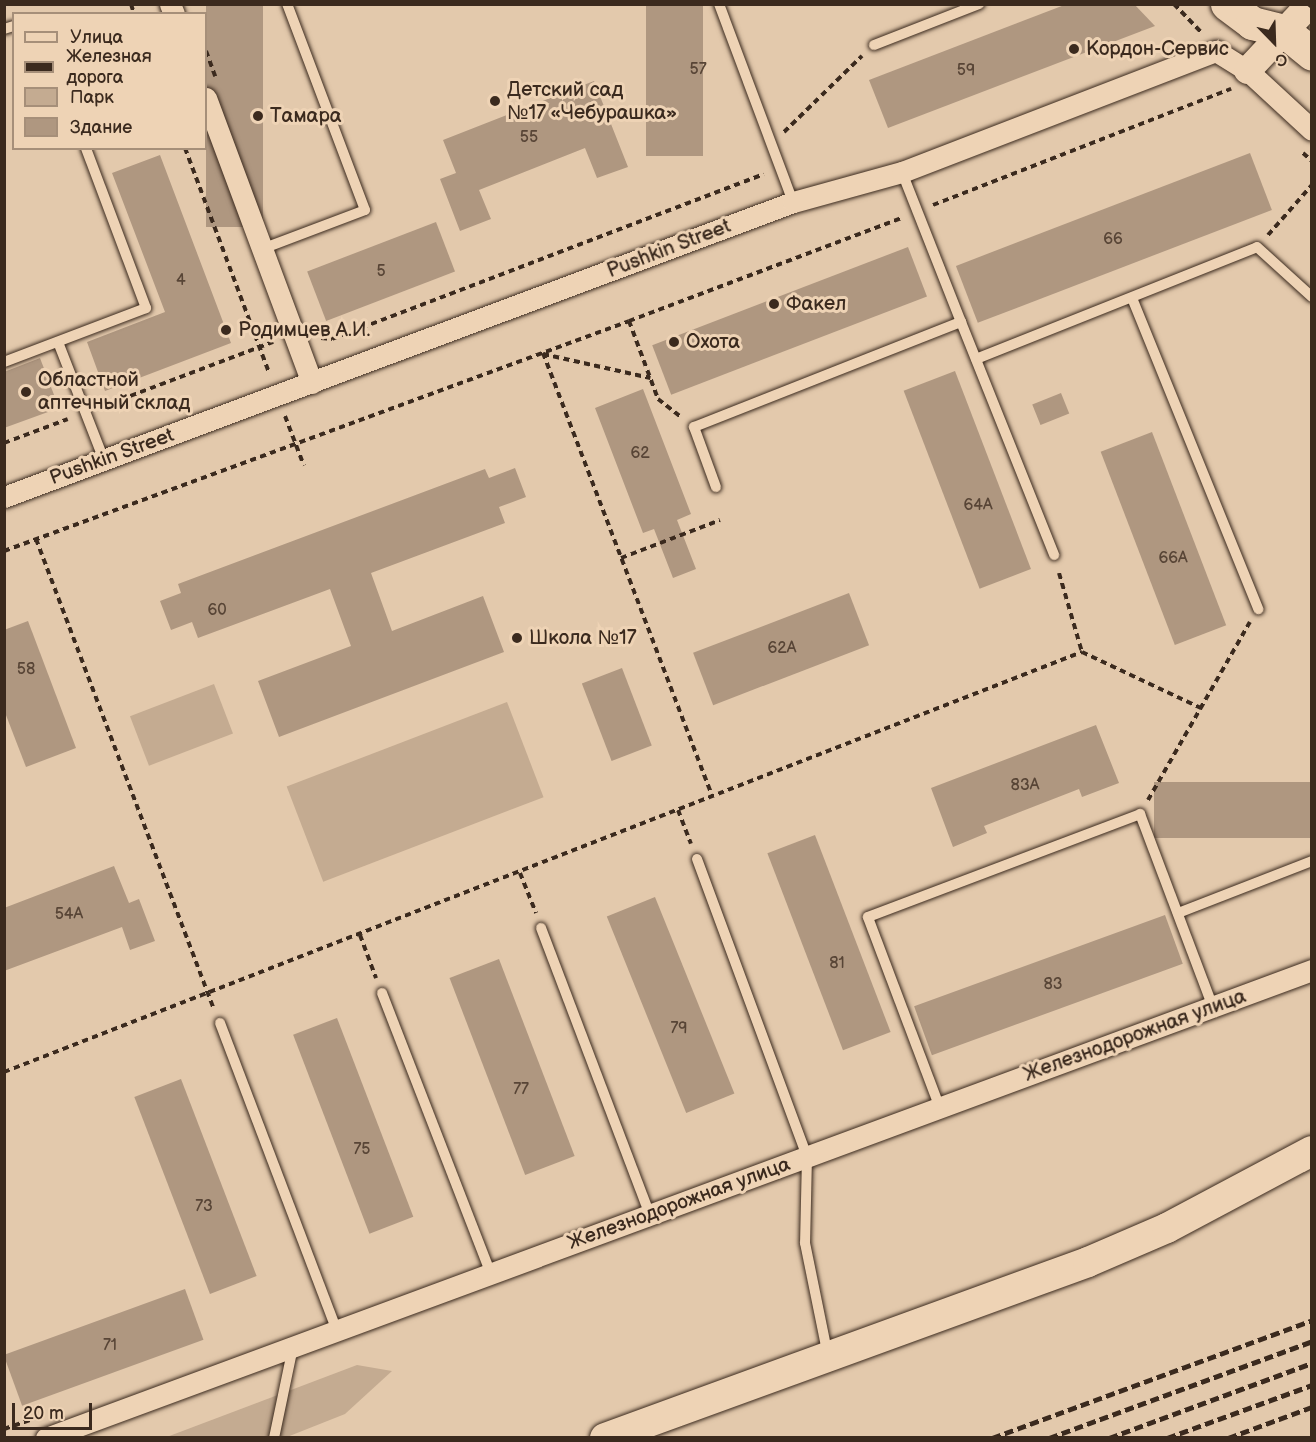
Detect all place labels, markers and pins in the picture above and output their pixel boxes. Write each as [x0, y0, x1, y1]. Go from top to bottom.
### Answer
place label: Кордон-Сервис [1086, 37, 1229, 61]
marker: Кордон-Сервис [1067, 42, 1081, 56]
place label: Детский сад №17 «Чебурашка» [507, 78, 678, 125]
marker: Детский сад №17 «Чебурашка» [488, 94, 502, 108]
place label: Тамара [270, 104, 342, 128]
marker: Тамара [251, 109, 265, 123]
place label: Факел [786, 292, 846, 316]
marker: Факел [767, 297, 781, 311]
place label: Родимцев А.И. [238, 318, 371, 342]
marker: Родимцев А.И. [219, 323, 233, 337]
place label: Охота [686, 330, 740, 354]
marker: Охота [667, 335, 681, 349]
place label: Областной аптечный склад [38, 368, 190, 415]
marker: Областной аптечный склад [19, 385, 33, 399]
place label: Школа №17 [529, 626, 636, 650]
marker: Школа №17 [510, 631, 524, 645]

